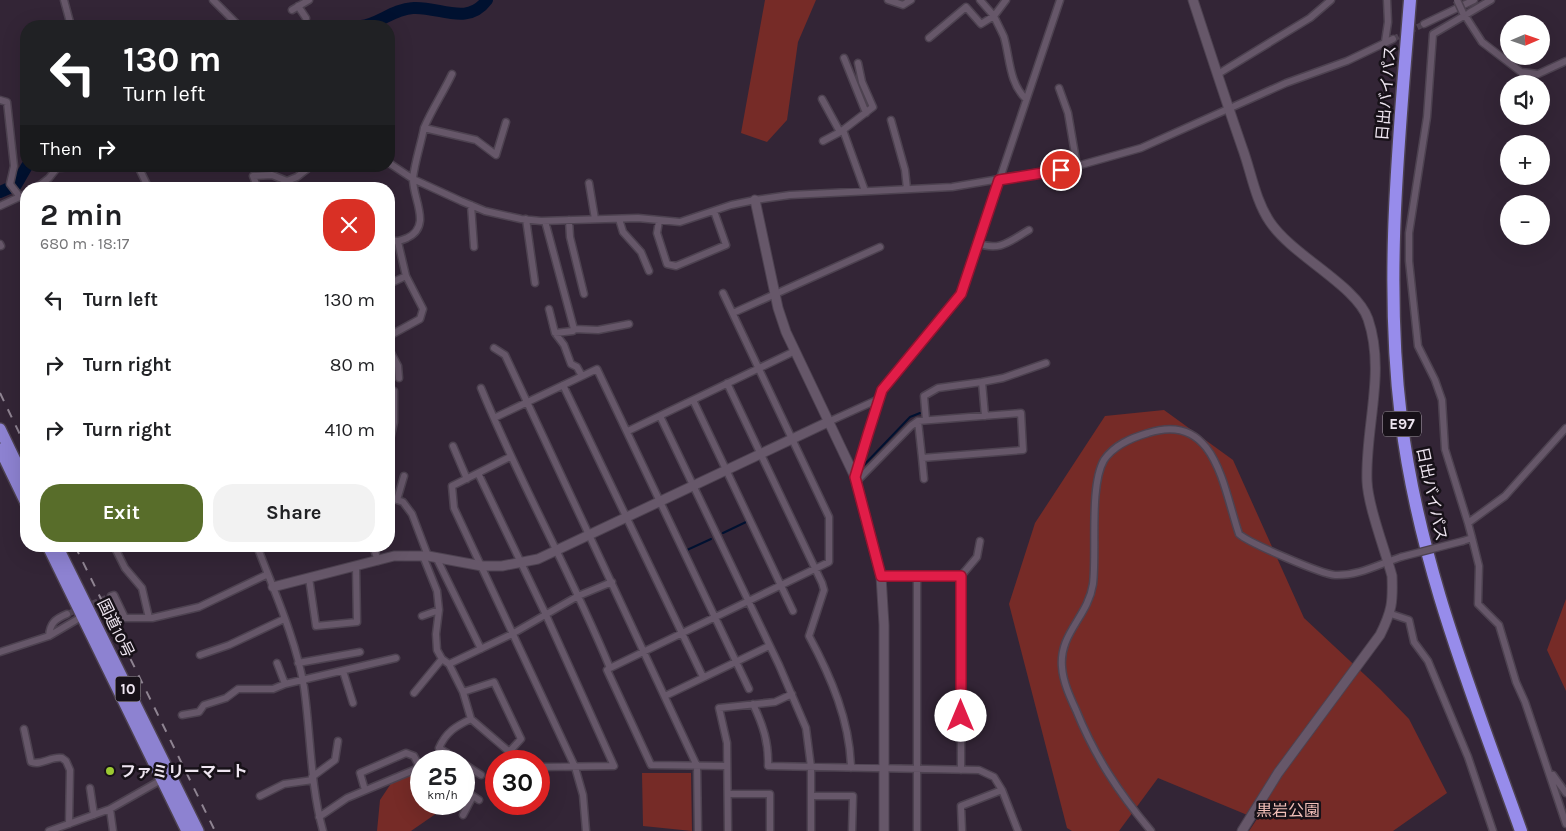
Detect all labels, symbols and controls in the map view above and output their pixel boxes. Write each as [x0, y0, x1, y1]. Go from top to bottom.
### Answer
north arrow [1500, 15, 1550, 65]
map controls [1500, 15, 1550, 245]
text: 130 m [123, 39, 221, 80]
icon: left [40, 40, 105, 105]
street label: 日出バイパス [1372, 45, 1400, 141]
button: sound [1500, 75, 1550, 125]
text: Turn left [123, 81, 206, 107]
icon: right [92, 135, 120, 163]
button: + [1500, 135, 1550, 185]
text: Then [40, 138, 82, 160]
pin [1040, 149, 1082, 191]
icon: arrive [1047, 156, 1075, 184]
button: − [1500, 195, 1550, 245]
text: 2 min [40, 197, 123, 233]
button: close [323, 199, 375, 251]
text: 680 m · 18:17 [40, 234, 129, 253]
icon: left [40, 286, 68, 314]
text: Turn left [83, 289, 158, 311]
text: 130 m [324, 289, 375, 311]
icon: right [40, 351, 68, 379]
text: Turn right [83, 354, 172, 376]
text: 80 m [330, 354, 375, 376]
road number: E97 [1383, 412, 1421, 436]
icon: right [40, 416, 68, 444]
text: Turn right [83, 419, 172, 441]
text: 410 m [325, 419, 375, 441]
street label: 日出バイパス [1413, 445, 1451, 543]
button: Exit [40, 484, 203, 542]
button: Share [213, 484, 375, 542]
street label: 国道10号 [94, 596, 138, 660]
road number: 10 [116, 676, 140, 702]
position arrow [934, 689, 986, 741]
speed limit sign: 30 [485, 750, 550, 815]
place label: ファミリーマート [120, 762, 248, 781]
text: 25 [428, 762, 457, 791]
marker: ファミリーマート [104, 765, 116, 777]
text: km/h [427, 788, 458, 802]
park label: 黒岩公園 [1256, 801, 1320, 820]

